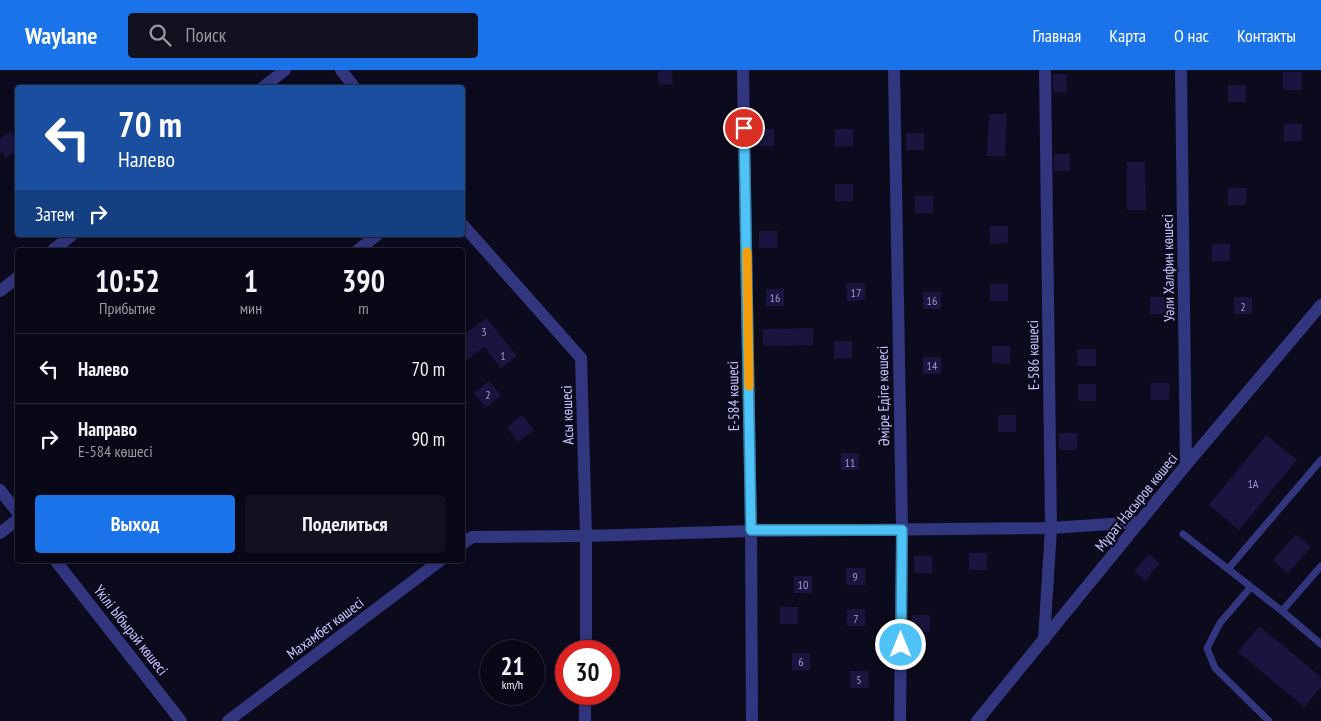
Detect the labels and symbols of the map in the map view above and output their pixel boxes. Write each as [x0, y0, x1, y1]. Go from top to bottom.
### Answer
pin [723, 107, 765, 149]
street label: Уәли Халфин көшесі [1158, 214, 1178, 322]
house number: 17 [851, 285, 861, 300]
house number: 16 [770, 290, 780, 305]
house number: 16 [927, 293, 937, 308]
house number: 2 [1240, 299, 1246, 314]
street label: Е-586 көшесі [1023, 320, 1043, 390]
house number: 3 [481, 324, 487, 339]
street label: Әміре Едіге көшесі [873, 346, 893, 446]
house number: 1 [500, 348, 506, 363]
house number: 14 [927, 358, 938, 373]
street label: Е-584 көшесі [723, 361, 743, 431]
street label: Асы көшесі [556, 385, 578, 445]
house number: 2 [485, 387, 491, 402]
street label: Мұрат Насыров көшесі [1091, 449, 1181, 555]
house number: 11 [845, 455, 855, 470]
house number: 1А [1247, 476, 1259, 491]
house number: 9 [852, 569, 858, 584]
house number: 10 [798, 577, 808, 592]
street label: Үкілі Ыбырай көшесі [90, 581, 172, 679]
street label: Махамбет көшесі [283, 593, 367, 663]
house number: 7 [853, 611, 859, 626]
position arrow [874, 618, 926, 670]
speed limit sign: 30 [555, 640, 620, 705]
house number: 6 [798, 654, 804, 669]
house number: 5 [856, 672, 862, 687]

